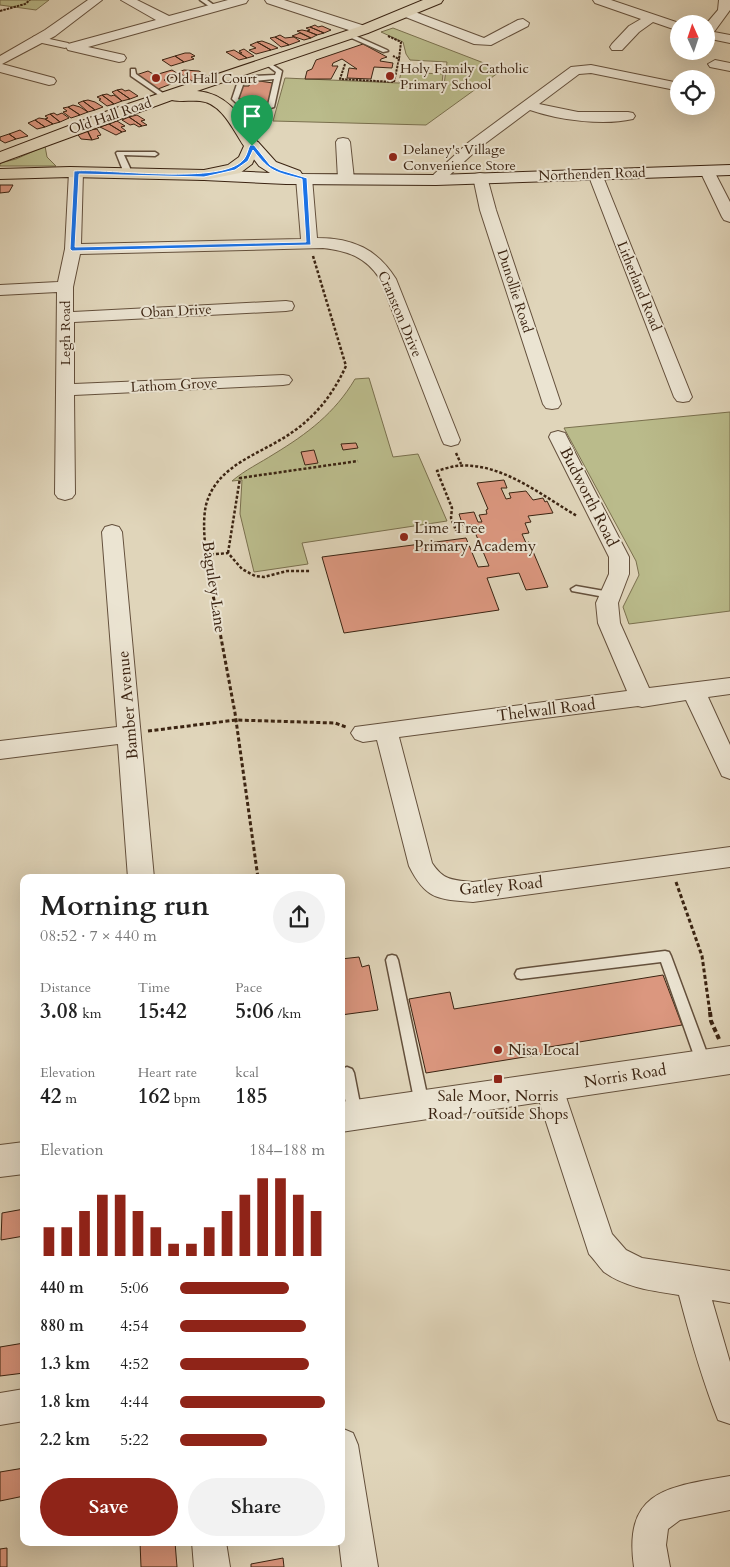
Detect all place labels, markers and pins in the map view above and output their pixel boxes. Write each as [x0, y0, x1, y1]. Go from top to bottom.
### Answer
place label: Holy Family Catholic Primary School [400, 59, 529, 94]
place label: Old Hall Court [166, 69, 258, 88]
marker: Holy Family Catholic Primary School [384, 70, 396, 82]
marker: Old Hall Court [150, 72, 162, 84]
pin [231, 95, 273, 146]
place label: Delaney's Village Convenience Store [403, 140, 516, 175]
marker: Delaney's Village Convenience Store [387, 151, 399, 163]
place label: Lime Tree Primary Academy [414, 517, 537, 557]
marker: Lime Tree Primary Academy [398, 531, 410, 543]
place label: Nisa Local [508, 1039, 579, 1061]
marker: Nisa Local [492, 1044, 504, 1056]
marker: Sale Moor, Norris Road / outside Shops [492, 1073, 504, 1085]
place label: Sale Moor, Norris Road / outside Shops [428, 1085, 568, 1125]

